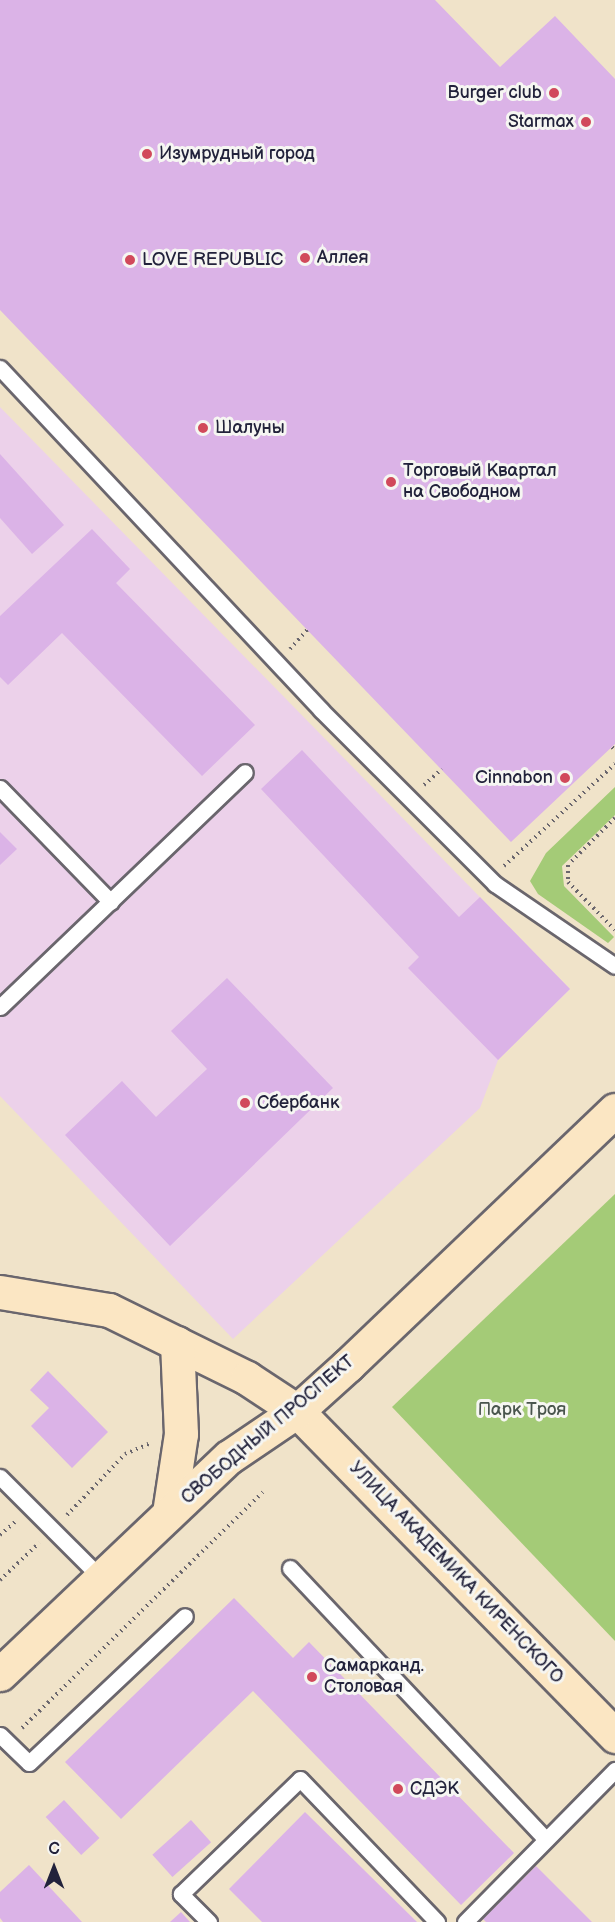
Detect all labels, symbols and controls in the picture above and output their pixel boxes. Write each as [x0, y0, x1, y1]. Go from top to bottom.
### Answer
place label: Burger club [447, 82, 542, 104]
marker: Burger club [547, 86, 561, 100]
place label: Starmax [508, 111, 574, 133]
marker: Starmax [579, 115, 593, 129]
place label: Изумрудный город [159, 143, 315, 165]
marker: Изумрудный город [140, 147, 154, 161]
place label: Аллея [317, 247, 368, 269]
place label: LOVE REPUBLIC [142, 249, 283, 271]
marker: Аллея [298, 251, 312, 265]
marker: LOVE REPUBLIC [123, 253, 137, 267]
place label: Шалуны [215, 417, 285, 439]
marker: Шалуны [196, 421, 210, 435]
place label: Торговый Квартал на Свободном [403, 461, 557, 504]
marker: Торговый Квартал на Свободном [384, 475, 398, 489]
place label: Cinnabon [475, 767, 553, 789]
marker: Cinnabon [558, 771, 572, 785]
place label: Сбербанк [257, 1092, 339, 1114]
marker: Сбербанк [238, 1096, 252, 1110]
street label: СВОБОДНЫЙ ПРОСПЕКТ [177, 1351, 359, 1509]
park label: Парк Троя [478, 1399, 566, 1421]
street label: УЛИЦА АКАДЕМИКА КИРЕНСКОГО [344, 1458, 568, 1688]
place label: Самарканд. Столовая [324, 1656, 424, 1698]
marker: Самарканд. Столовая [305, 1670, 319, 1684]
place label: СДЭК [410, 1778, 459, 1800]
marker: СДЭК [391, 1782, 405, 1796]
north arrow [24, 1838, 84, 1898]
text: С [48, 1840, 60, 1859]

